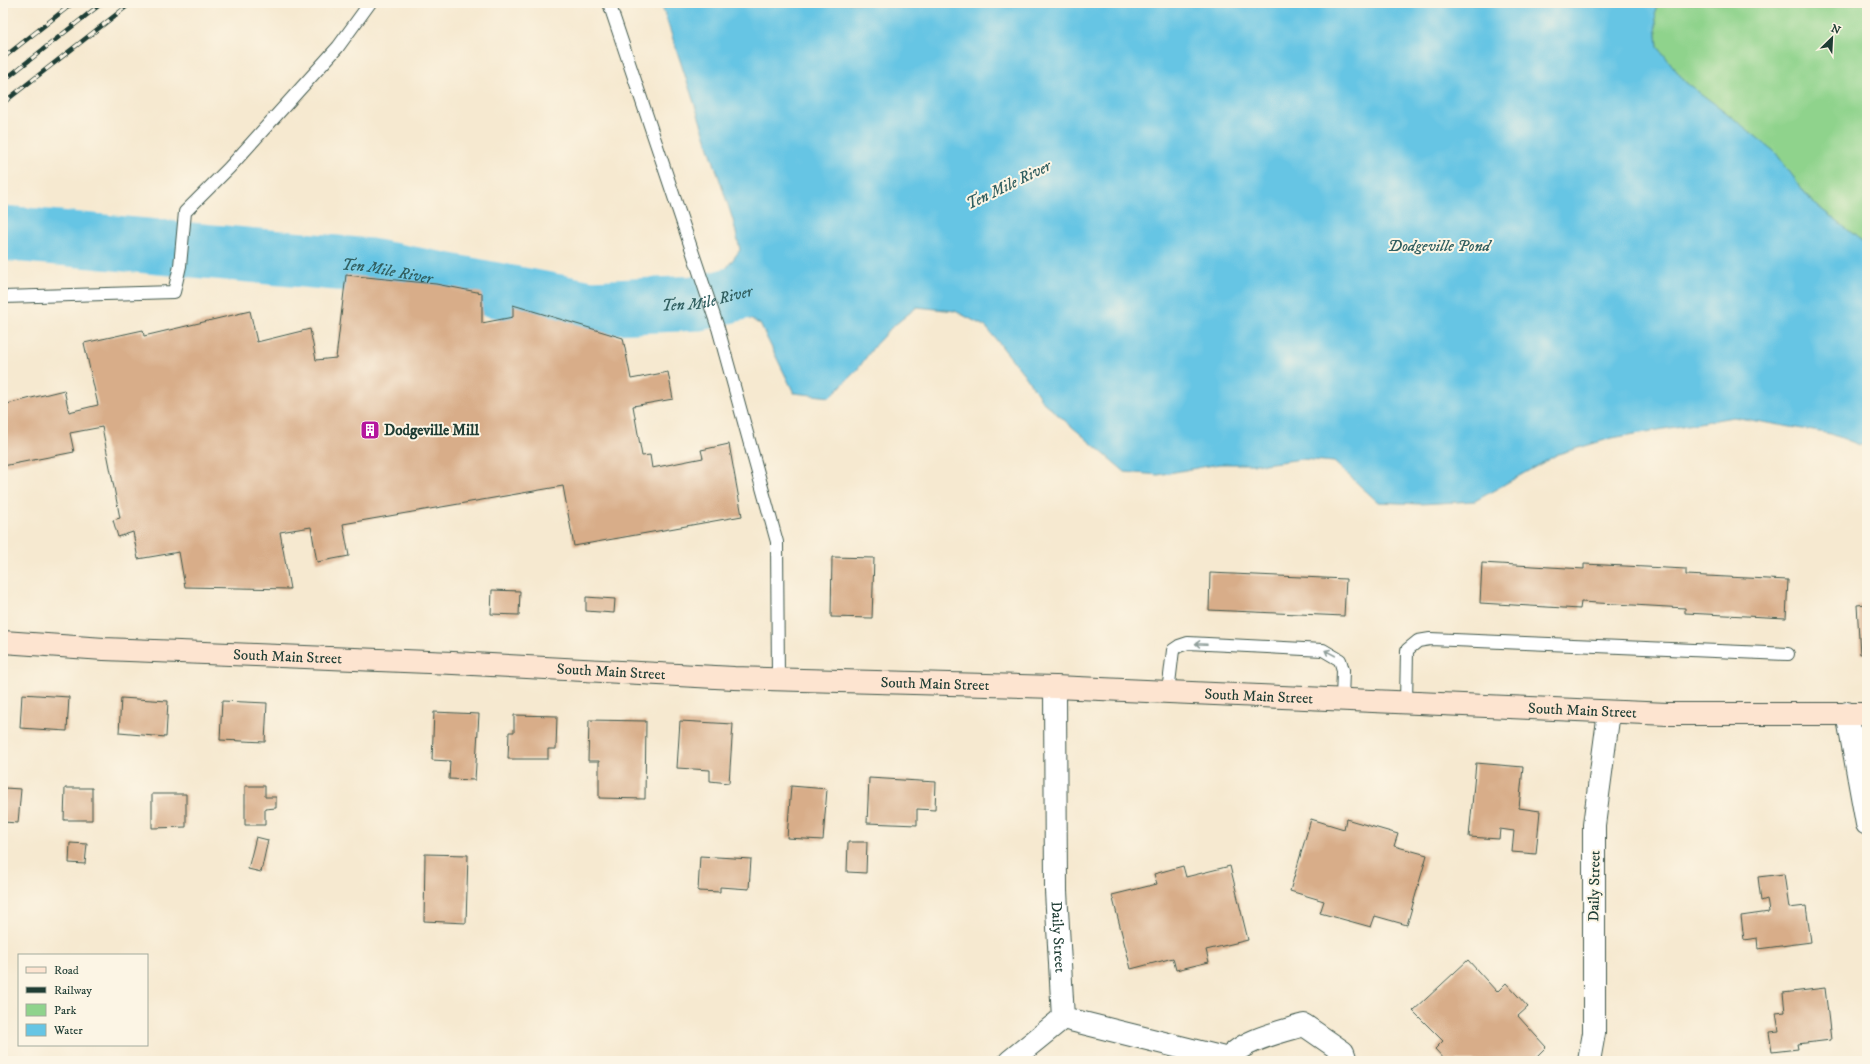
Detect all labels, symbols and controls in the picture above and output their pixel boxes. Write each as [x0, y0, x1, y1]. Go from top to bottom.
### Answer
north arrow [1812, 18, 1852, 58]
text: N [1829, 22, 1843, 38]
water label: Ten Mile River [963, 155, 1055, 214]
water label: Dodgeville Pond [1388, 236, 1493, 256]
water label: Ten Mile River [341, 254, 435, 289]
water label: Ten Mile River [661, 281, 756, 316]
building icon: Dodgeville Mill [359, 419, 381, 441]
place label: Dodgeville Mill [384, 421, 479, 440]
one-way arrow [1195, 640, 1208, 647]
street label: South Main Street [233, 645, 343, 669]
one-way arrow [1324, 649, 1336, 657]
street label: South Main Street [556, 660, 666, 684]
street label: South Main Street [880, 673, 990, 695]
street label: South Main Street [1204, 685, 1314, 708]
street label: South Main Street [1528, 699, 1637, 723]
street label: Daily Street [1584, 850, 1605, 922]
street label: Daily Street [1047, 901, 1069, 973]
legend [18, 954, 148, 1046]
text: Road [54, 963, 79, 978]
text: Railway [54, 983, 92, 998]
text: Park [54, 1003, 76, 1018]
text: Water [53, 1023, 83, 1038]

